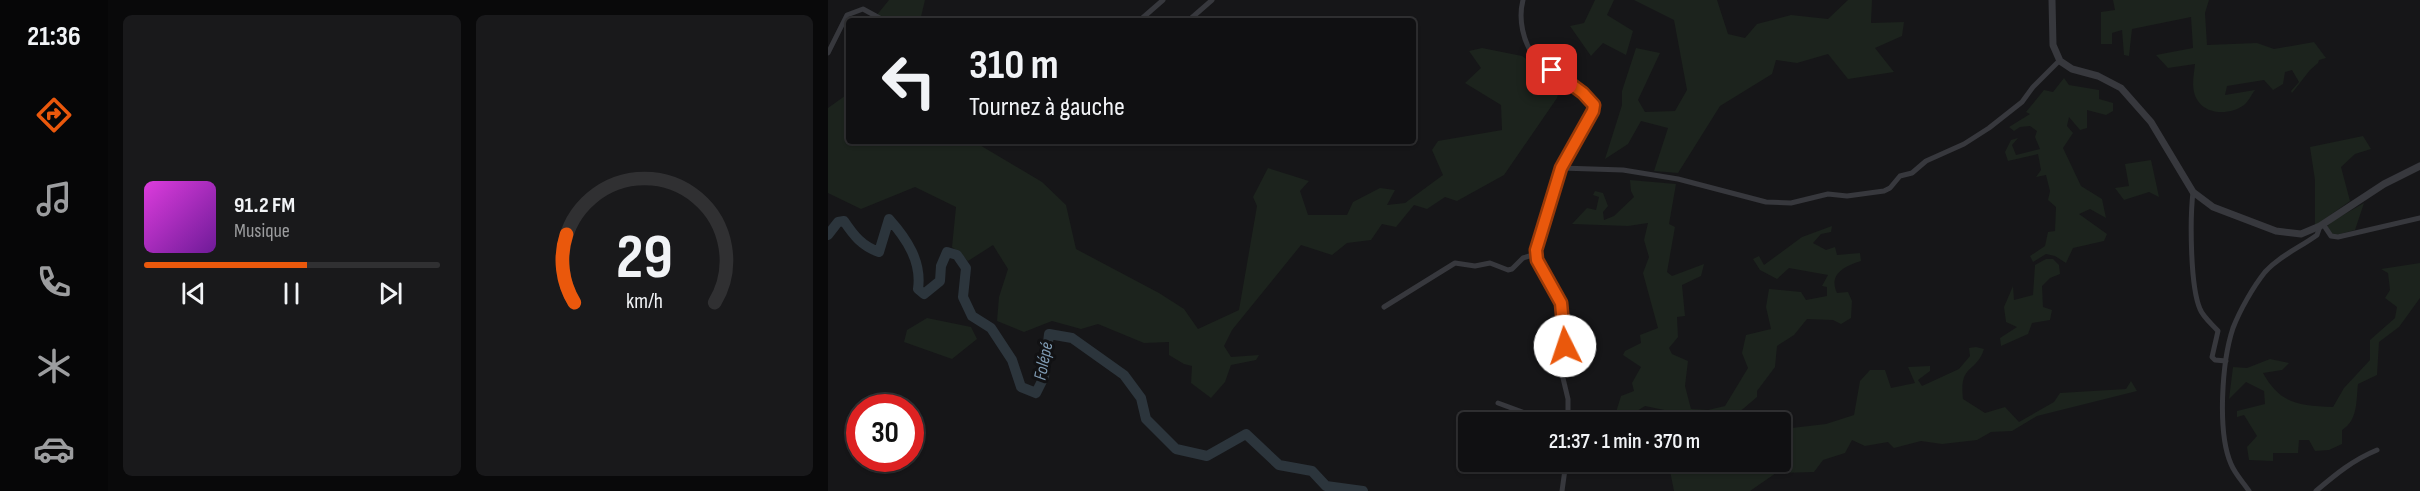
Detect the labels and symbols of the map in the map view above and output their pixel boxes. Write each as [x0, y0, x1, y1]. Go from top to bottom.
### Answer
pin [1526, 44, 1577, 95]
position arrow [1533, 314, 1597, 378]
water label: Folépé [1030, 340, 1057, 382]
speed limit sign: 30 [846, 394, 924, 472]

